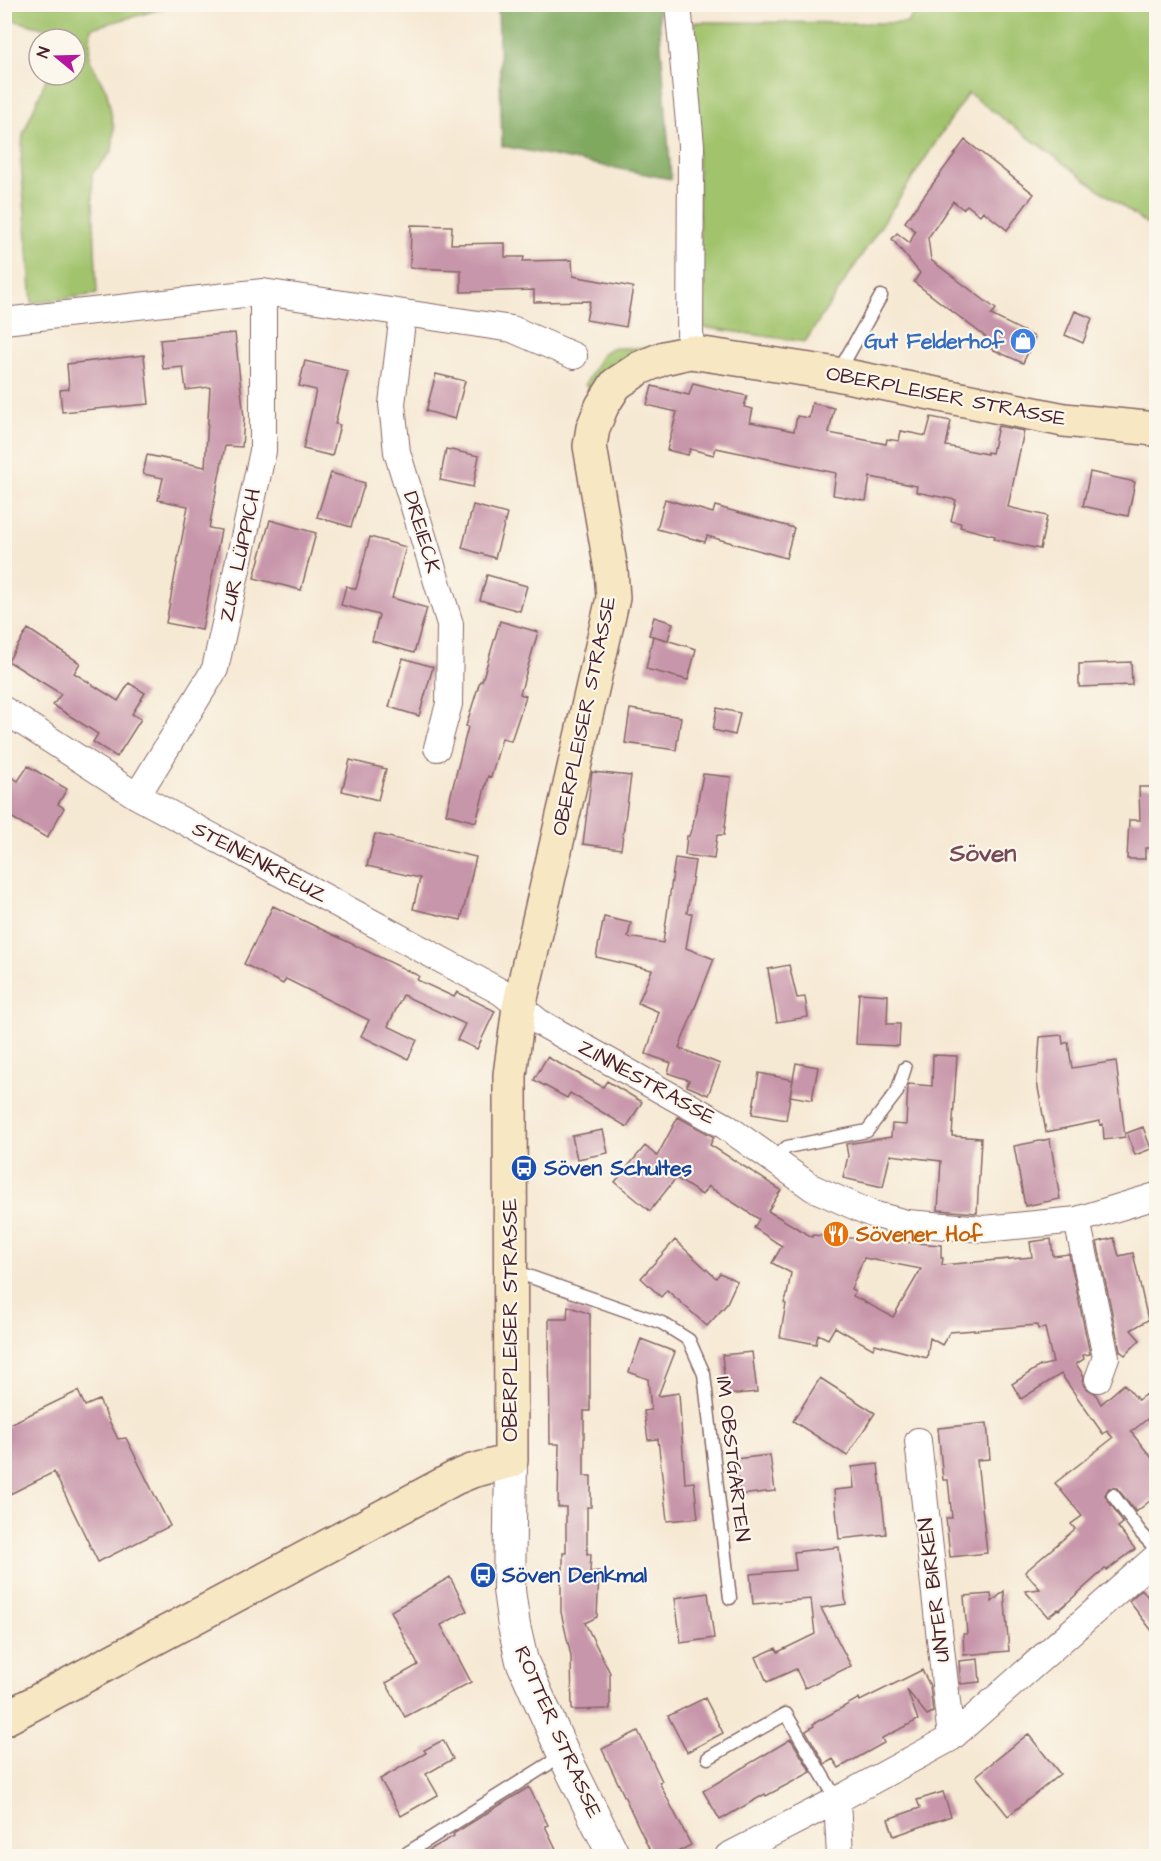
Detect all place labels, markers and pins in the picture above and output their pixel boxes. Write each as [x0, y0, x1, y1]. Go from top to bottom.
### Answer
shop icon: Gut Felderhof [1008, 326, 1038, 356]
place label: Gut Felderhof [864, 327, 1005, 356]
bus stop icon: Söven Schultes [509, 1153, 539, 1183]
place label: Söven Schultes [543, 1154, 692, 1183]
restaurant icon: Sövener Hof [821, 1219, 851, 1249]
place label: Sövener Hof [855, 1220, 983, 1249]
bus stop icon: Söven Denkmal [468, 1560, 498, 1590]
place label: Söven Denkmal [501, 1561, 648, 1590]

